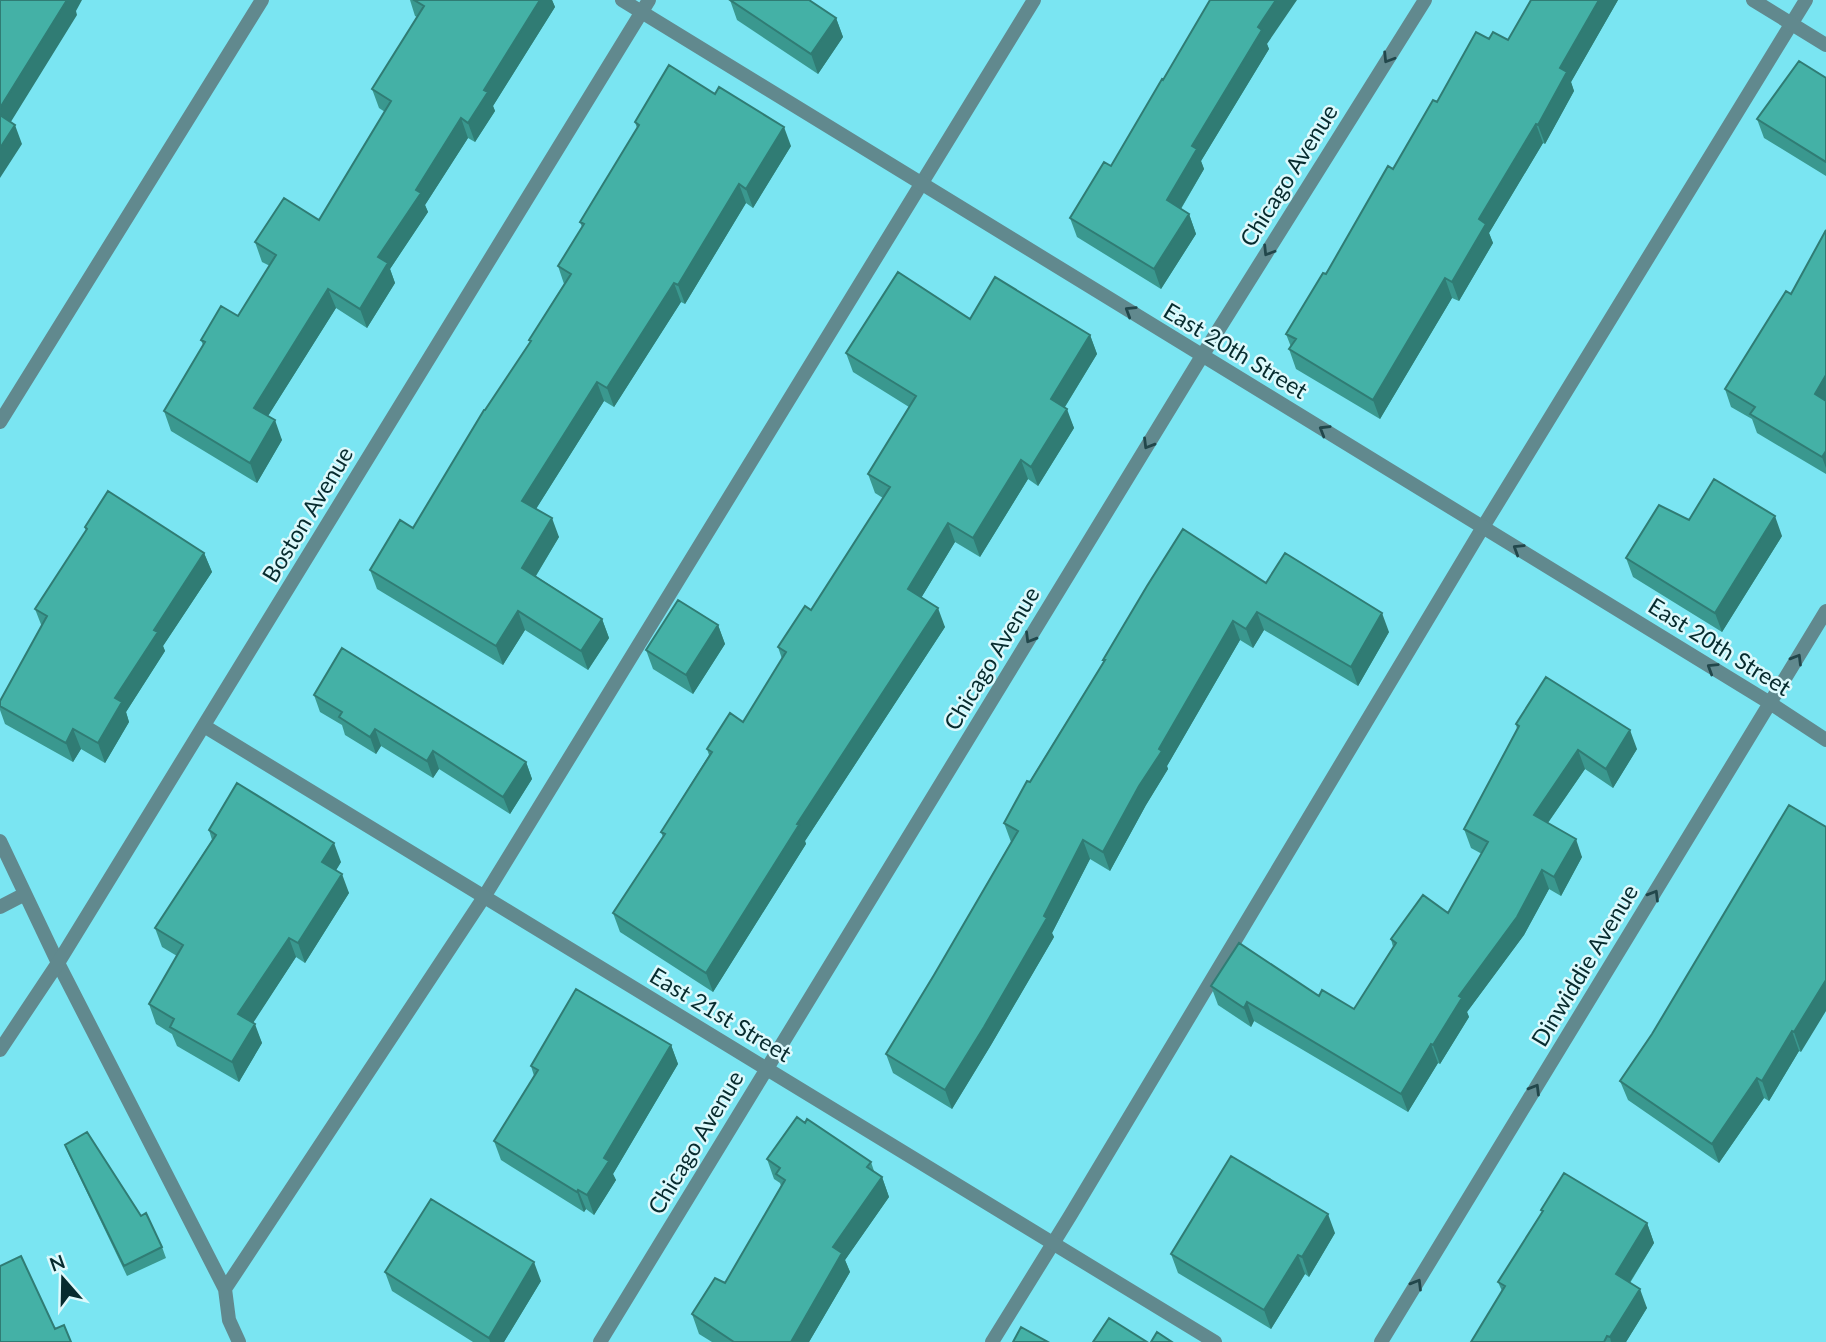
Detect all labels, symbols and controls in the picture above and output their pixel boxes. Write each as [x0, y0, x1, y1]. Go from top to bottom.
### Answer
one-way arrow [1384, 50, 1397, 63]
street label: Chicago Avenue [1233, 99, 1343, 251]
one-way arrow [1263, 243, 1276, 256]
street label: East 20th Street [1159, 296, 1314, 404]
one-way arrow [1124, 307, 1137, 320]
one-way arrow [1318, 426, 1331, 439]
one-way arrow [1144, 437, 1157, 450]
street label: Boston Avenue [256, 441, 358, 587]
one-way arrow [1512, 544, 1525, 557]
street label: Chicago Avenue [937, 581, 1045, 735]
street label: East 20th Street [1644, 591, 1797, 701]
one-way arrow [1025, 631, 1038, 644]
one-way arrow [1789, 653, 1802, 666]
one-way arrow [1706, 663, 1719, 676]
street label: Dinwiddie Avenue [1525, 879, 1643, 1051]
one-way arrow [1645, 890, 1658, 903]
street label: East 21st Street [645, 961, 797, 1068]
street label: Chicago Avenue [641, 1065, 749, 1219]
one-way arrow [1527, 1084, 1540, 1097]
north arrow [28, 1244, 98, 1314]
text: N [46, 1249, 68, 1276]
one-way arrow [1409, 1278, 1422, 1291]

